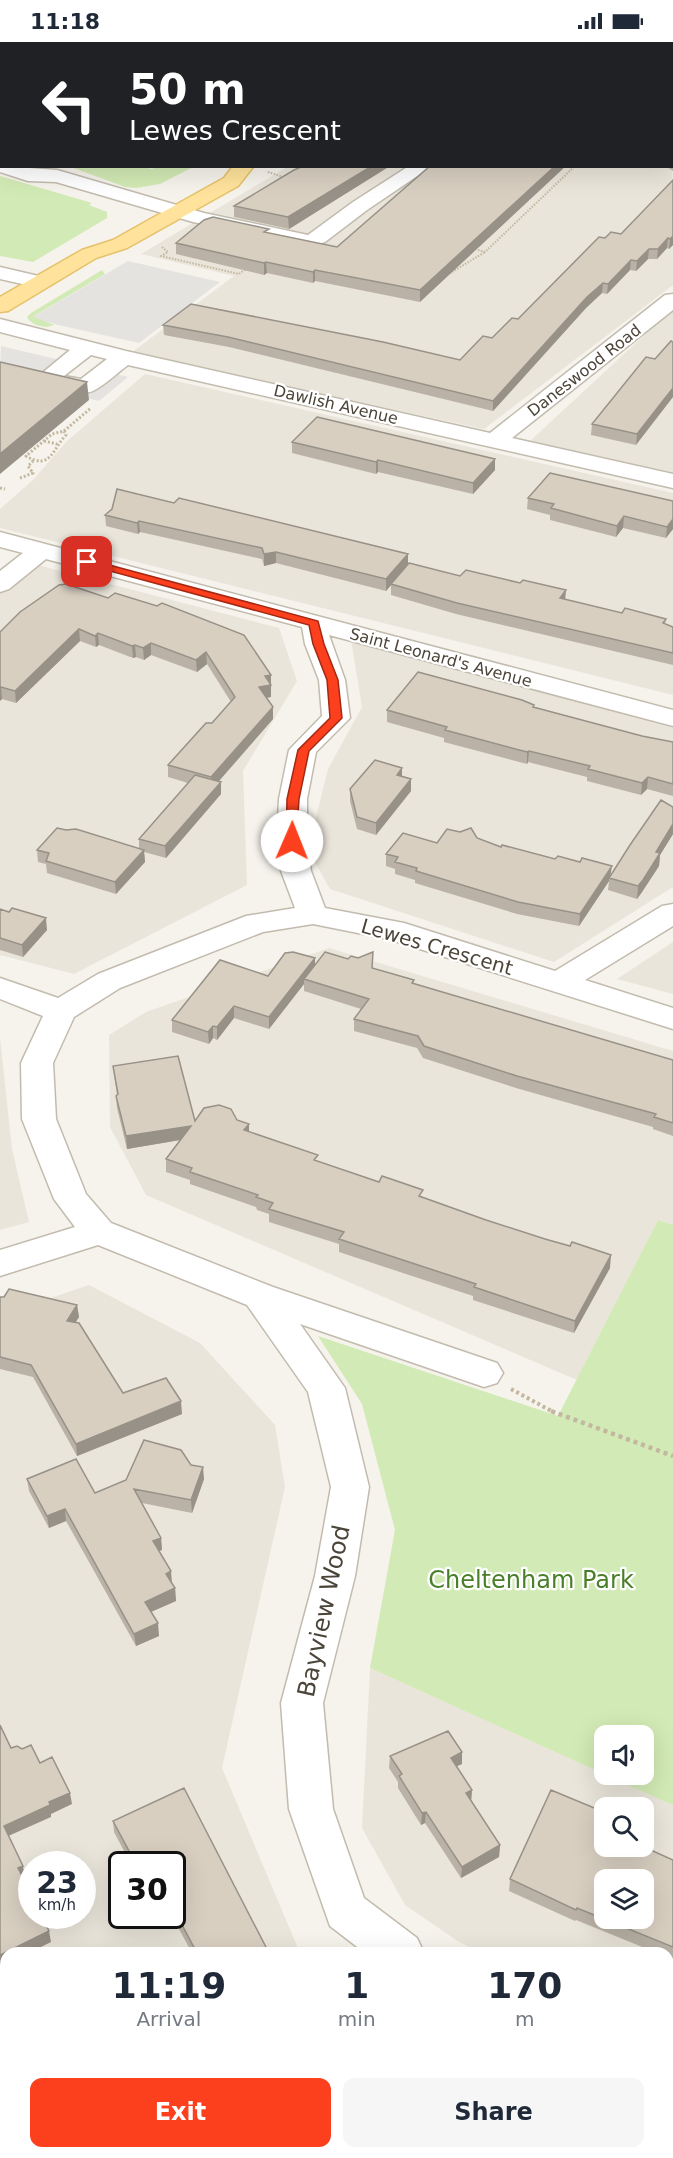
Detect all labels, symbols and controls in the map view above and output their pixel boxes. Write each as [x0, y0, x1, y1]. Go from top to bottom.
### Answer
text: 11:18 [30, 9, 100, 34]
text: 50 m [129, 65, 246, 114]
icon: left [30, 66, 108, 144]
text: Lewes Crescent [129, 115, 341, 146]
street label: Daneswood Road [524, 320, 645, 421]
street label: Dawlish Avenue [272, 381, 400, 428]
pin [61, 536, 112, 587]
icon: arrive [70, 545, 103, 578]
street label: Saint Leonard's Avenue [348, 624, 534, 691]
position arrow [260, 809, 324, 873]
street label: Lewes Crescent [358, 914, 516, 980]
street label: Bayview Wood [292, 1522, 356, 1700]
park label: Cheltenham Park [428, 1566, 634, 1594]
map controls [594, 1725, 654, 1929]
button: sound [594, 1725, 654, 1785]
button: search [594, 1797, 654, 1857]
speed limit sign: 30 [108, 1851, 186, 1929]
text: 23 [36, 1865, 78, 1900]
button: layers [594, 1869, 654, 1929]
text: km/h [38, 1896, 76, 1914]
text: 11:19 [112, 1965, 226, 2006]
text: 1 [344, 1965, 369, 2006]
text: 170 [487, 1965, 562, 2006]
text: Arrival [136, 2007, 201, 2031]
text: min [338, 2007, 376, 2031]
text: m [515, 2007, 535, 2031]
button: Exit [30, 2078, 331, 2147]
button: Share [343, 2078, 644, 2147]

